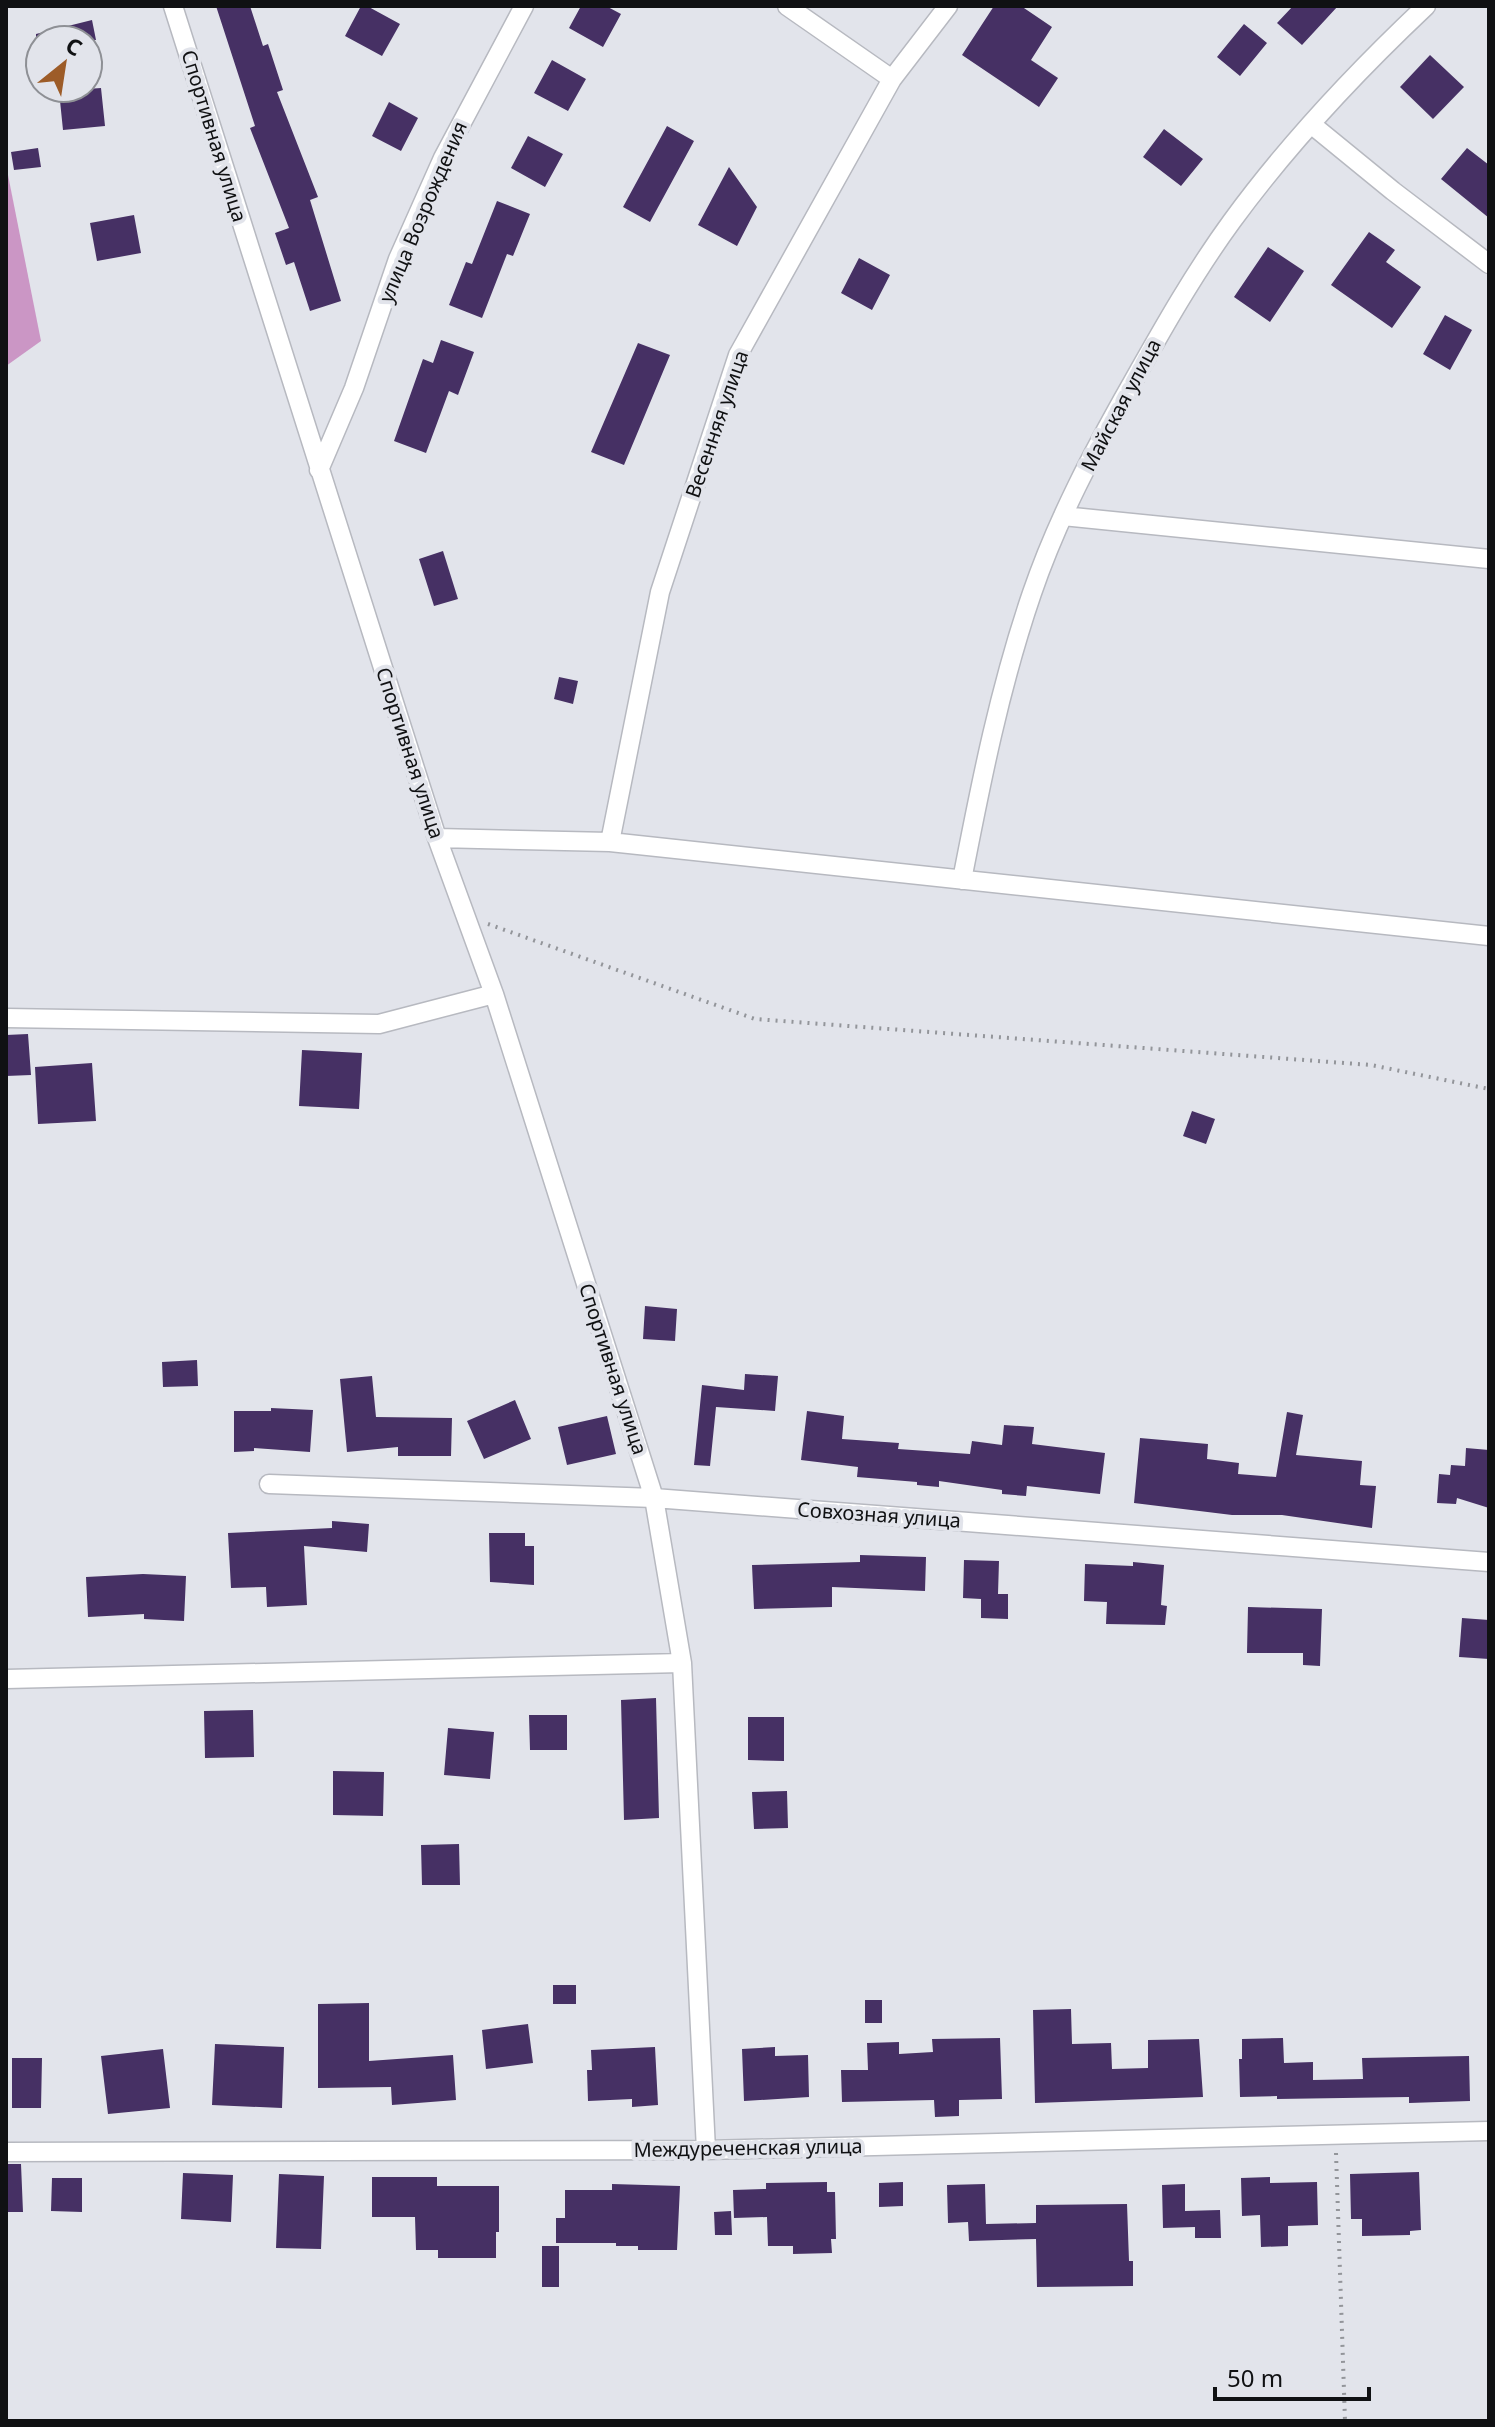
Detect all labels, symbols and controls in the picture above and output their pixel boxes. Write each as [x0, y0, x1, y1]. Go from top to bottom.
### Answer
north arrow [24, 24, 104, 104]
text: С [61, 29, 88, 62]
street label: Спортивная улица [175, 47, 253, 225]
street label: улица Возрождения [372, 117, 473, 307]
street label: Майская улица [1074, 334, 1167, 476]
street label: Весенняя улица [679, 347, 754, 501]
street label: Спортивная улица [370, 664, 451, 842]
street label: Спортивная улица [573, 1280, 654, 1458]
street label: Совхозная улица [796, 1495, 962, 1534]
street label: Междуреченская улица [633, 2132, 863, 2163]
scale bar [1215, 2351, 1369, 2401]
text: 50 m [1227, 2361, 1283, 2394]

